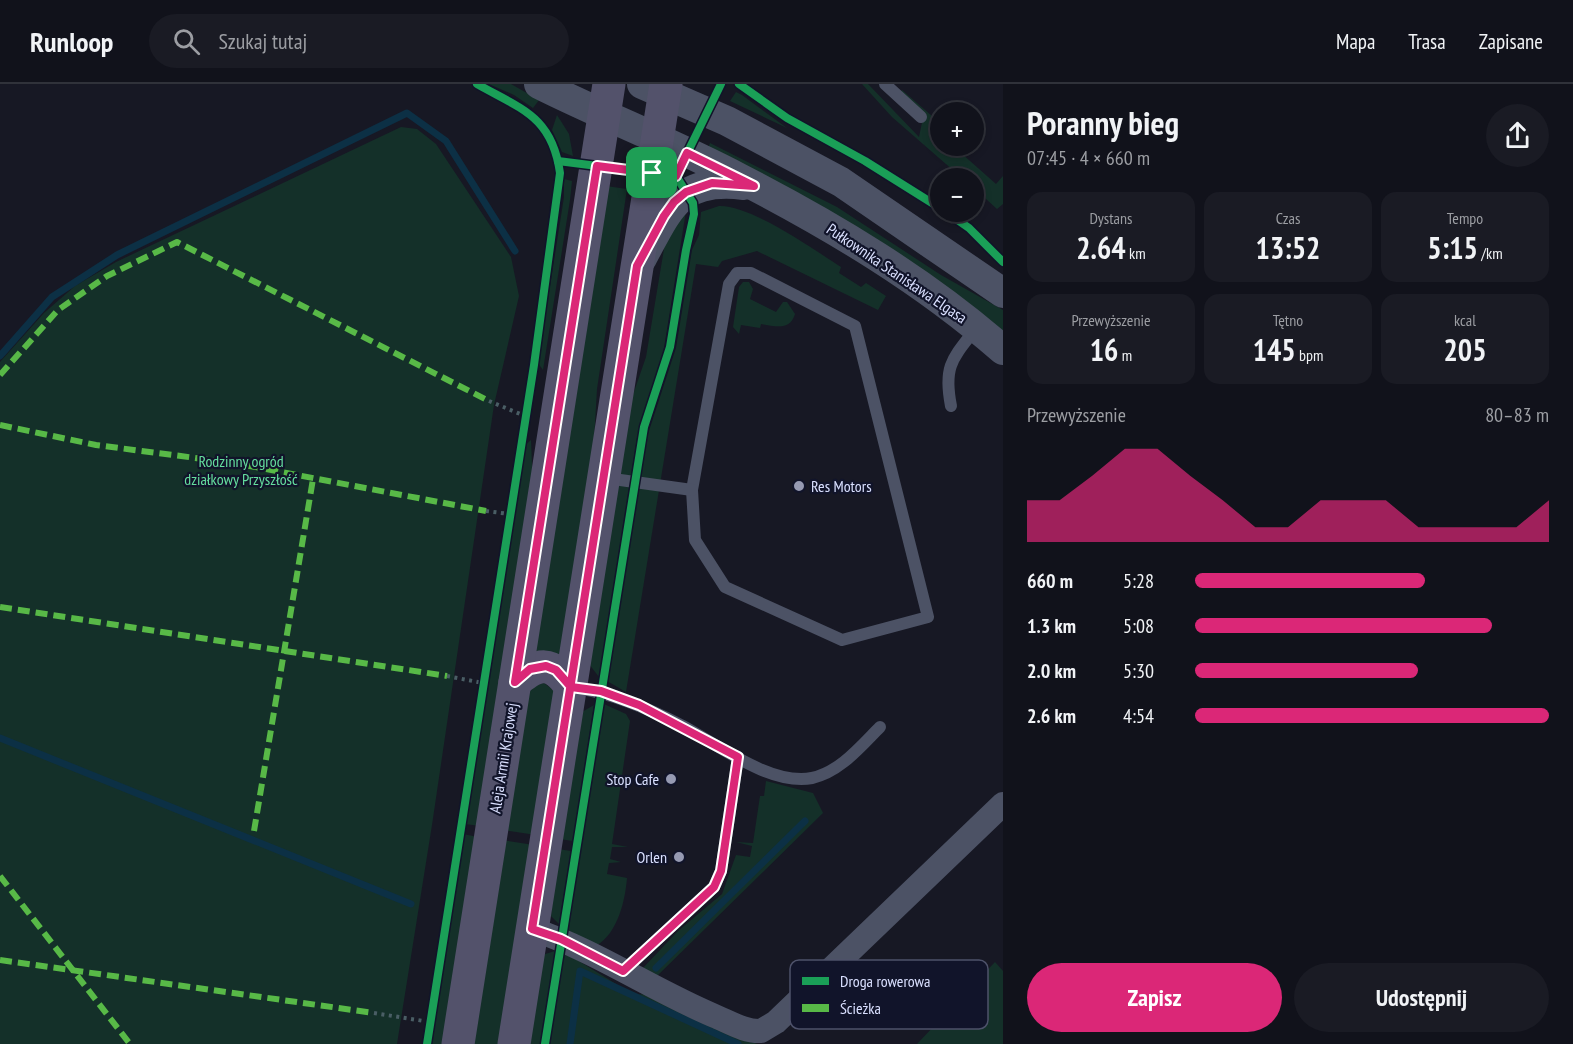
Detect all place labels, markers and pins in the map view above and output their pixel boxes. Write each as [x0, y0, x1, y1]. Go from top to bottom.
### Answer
pin [626, 147, 677, 198]
place label: Res Motors [811, 476, 872, 496]
marker: Res Motors [792, 479, 806, 493]
place label: Stop Cafe [607, 769, 659, 789]
marker: Stop Cafe [664, 772, 678, 786]
place label: Orlen [636, 847, 667, 867]
marker: Orlen [672, 850, 686, 864]

